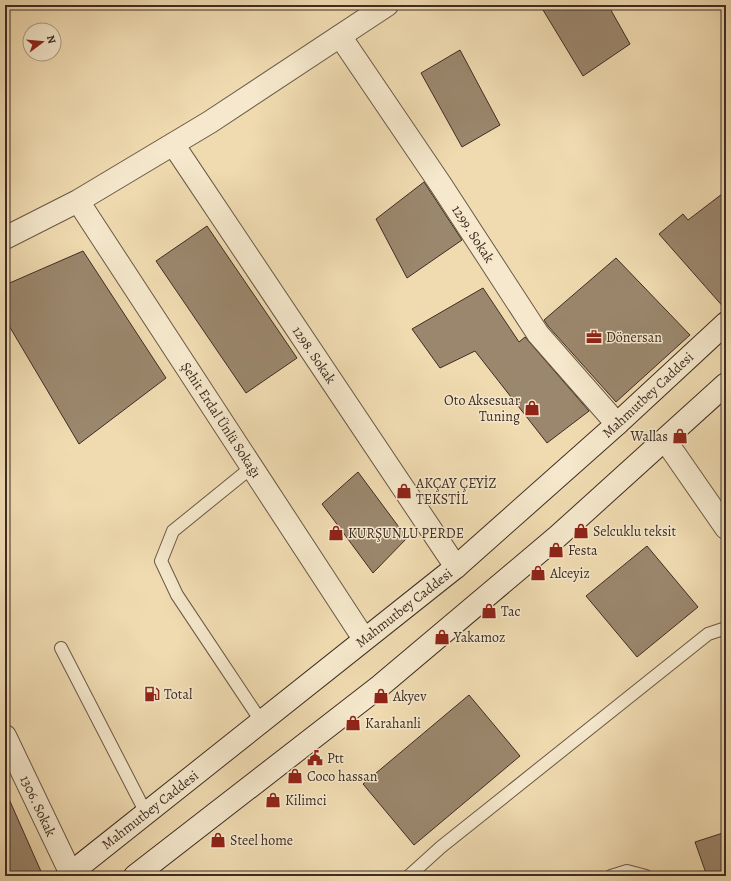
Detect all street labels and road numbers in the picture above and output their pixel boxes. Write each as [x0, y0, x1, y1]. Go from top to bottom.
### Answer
street label: 1299. Sokak [447, 201, 499, 267]
street label: 1298. Sokak [288, 322, 340, 388]
street label: Mahmutbey Caddesi [598, 348, 698, 442]
street label: Şehit Erdal Ünlü Sokağı [176, 358, 266, 482]
street label: Mahmutbey Caddesi [352, 564, 456, 652]
street label: Mahmutbey Caddesi [98, 766, 202, 854]
street label: 1306. Sokak [16, 772, 60, 840]

